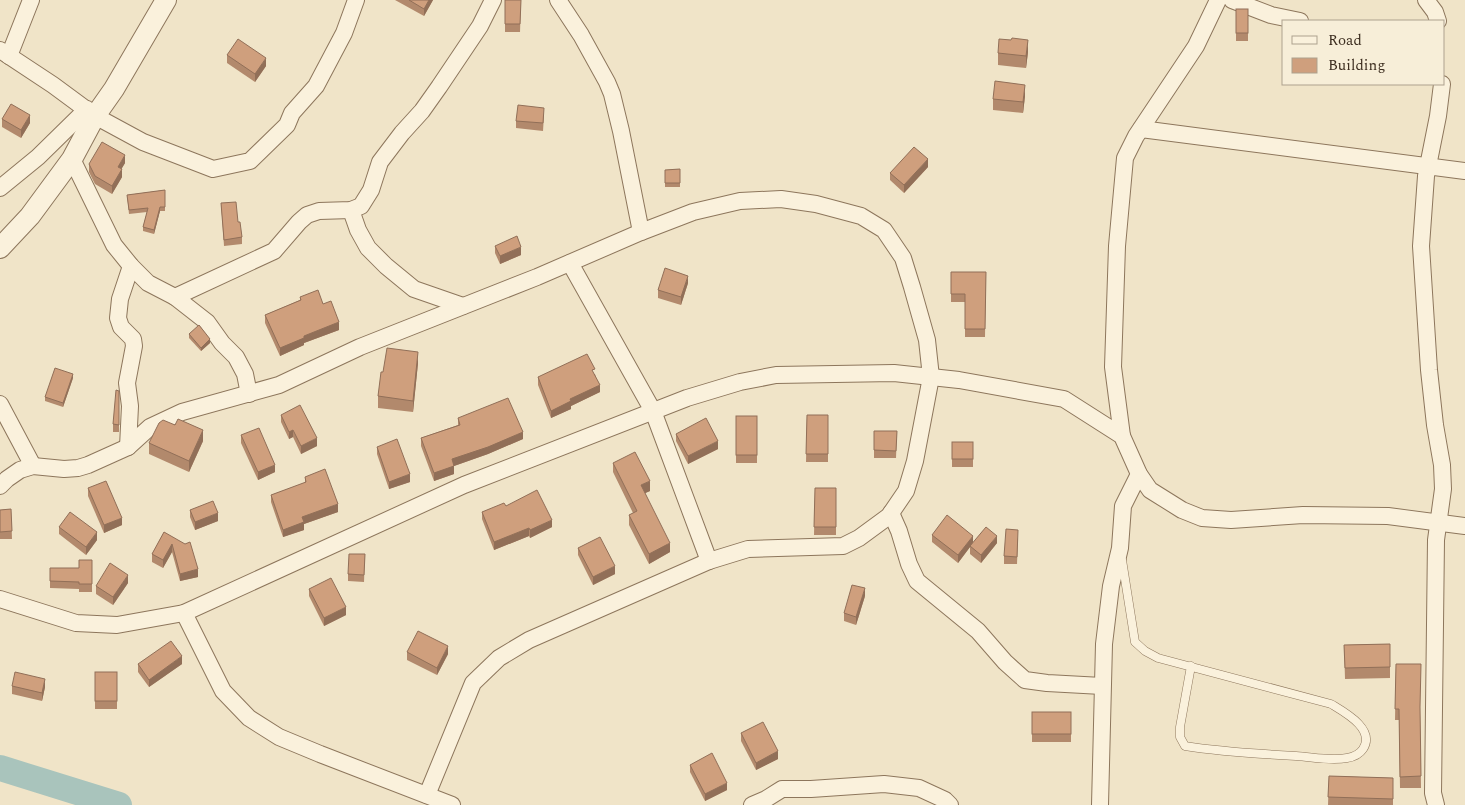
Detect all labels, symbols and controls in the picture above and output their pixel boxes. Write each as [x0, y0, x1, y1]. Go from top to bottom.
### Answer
legend [1282, 20, 1445, 85]
text: Road [1328, 29, 1362, 52]
text: Building [1328, 54, 1385, 77]

